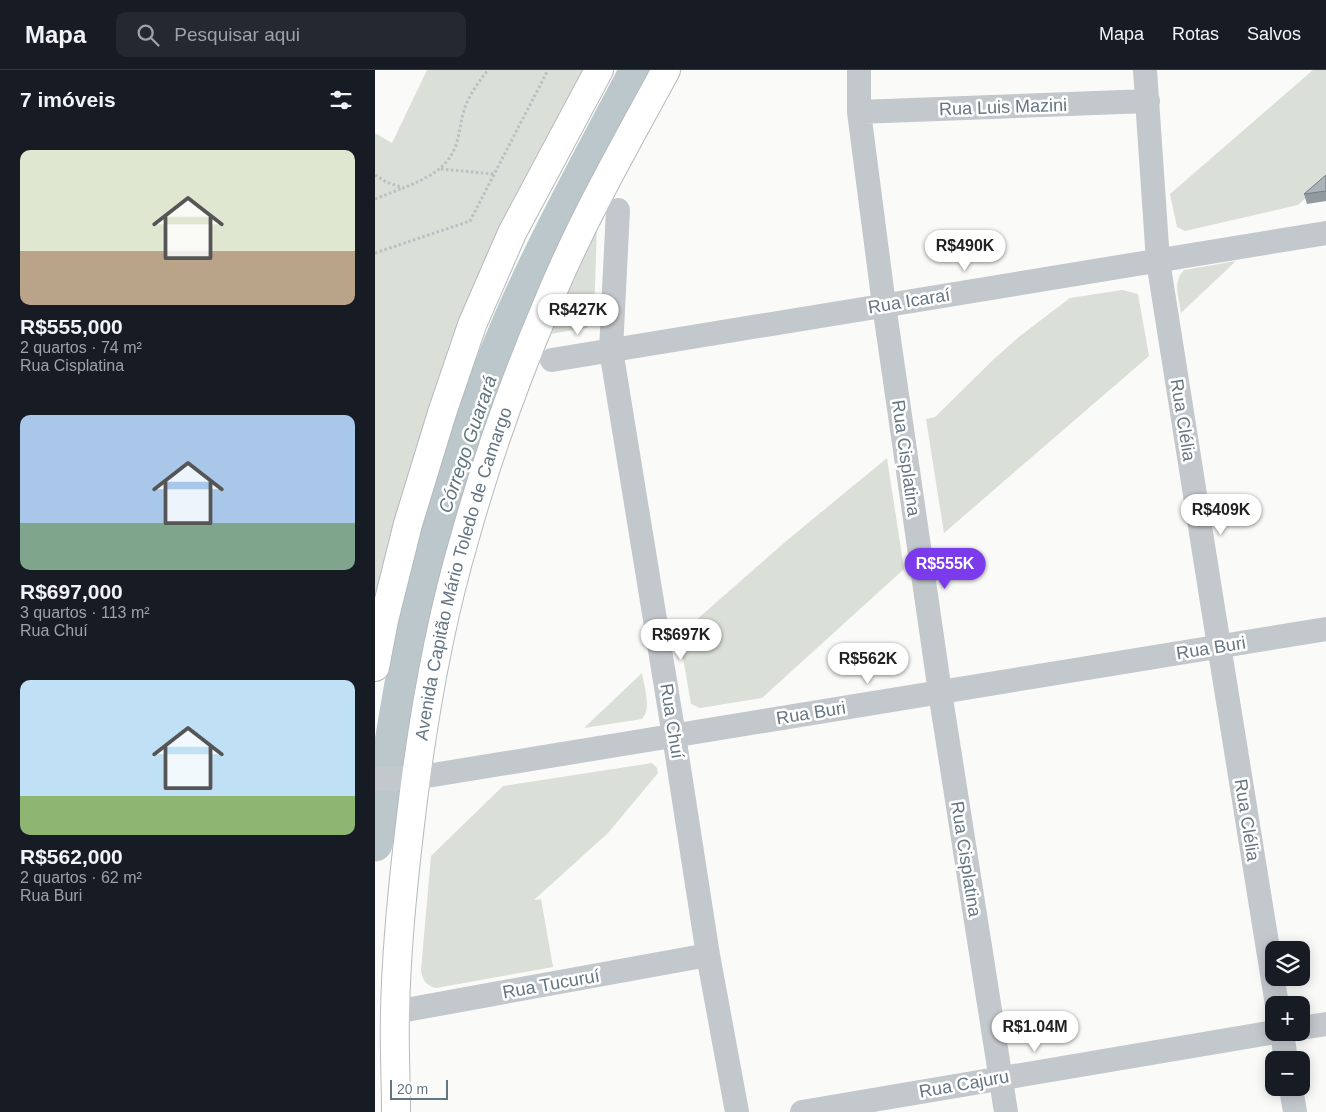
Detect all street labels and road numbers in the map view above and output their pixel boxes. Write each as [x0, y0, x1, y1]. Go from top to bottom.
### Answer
street label: Rua Luis Mazini [939, 95, 1067, 119]
street label: Rua Icaraí [866, 285, 952, 317]
street label: Rua Clélia [1167, 377, 1200, 464]
street label: Rua Cisplatina [888, 399, 924, 518]
street label: Avenida Capitão Mário Toledo de Camargo [411, 404, 516, 742]
street label: Rua Buri [1175, 633, 1247, 663]
street label: Rua Chuí [656, 682, 688, 760]
street label: Rua Buri [775, 698, 847, 728]
street label: Rua Clélia [1231, 777, 1264, 864]
street label: Rua Cisplatina [947, 800, 985, 919]
street label: Rua Tucuruí [501, 966, 601, 1002]
street label: Rua Cajuru [917, 1066, 1011, 1102]

